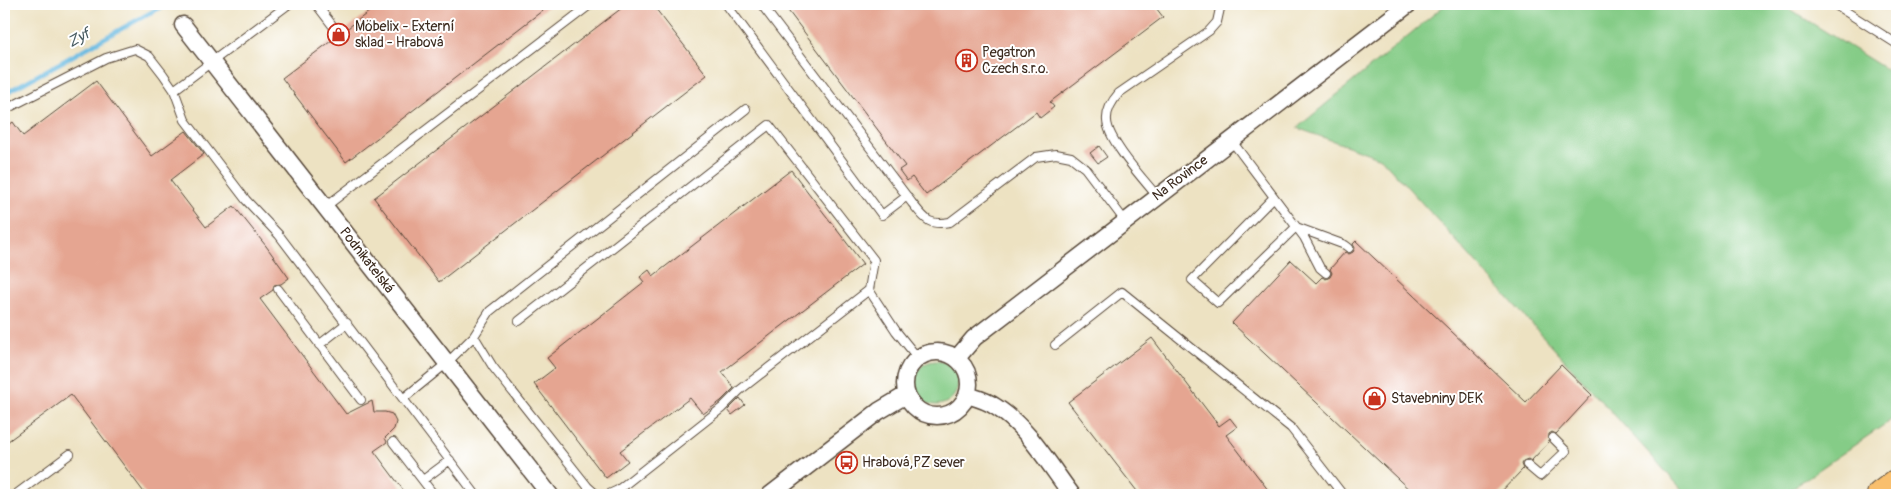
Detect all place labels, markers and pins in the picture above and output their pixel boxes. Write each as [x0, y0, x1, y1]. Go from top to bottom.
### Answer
place label: Möbelix - Externí sklad - Hrabová [355, 18, 454, 51]
shop icon: Möbelix - Externí sklad - Hrabová [327, 22, 351, 46]
place label: Pegatron Czech s.r.o. [982, 44, 1049, 77]
building icon: Pegatron Czech s.r.o. [954, 48, 978, 72]
shop icon: Stavebniny DEK [1363, 386, 1387, 410]
place label: Stavebniny DEK [1391, 390, 1483, 407]
bus stop icon: Hrabová,PZ sever [834, 450, 858, 474]
place label: Hrabová,PZ sever [862, 454, 965, 471]

